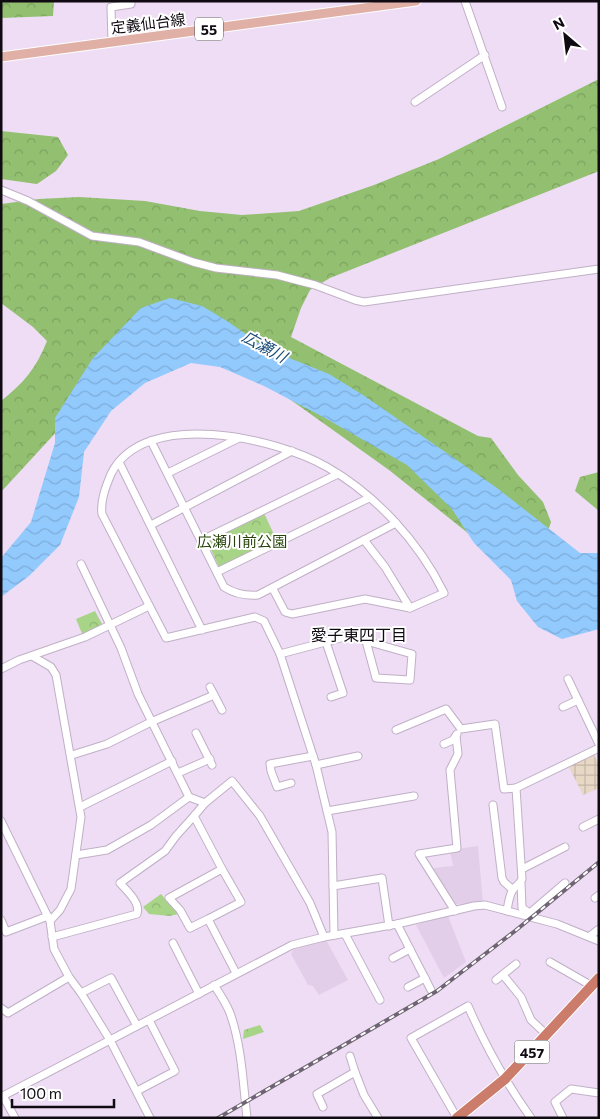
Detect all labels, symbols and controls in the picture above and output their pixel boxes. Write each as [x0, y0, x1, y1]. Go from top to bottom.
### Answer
street label: 定義仙台線 [110, 9, 186, 37]
north arrow [540, 10, 590, 60]
text: N [550, 13, 567, 33]
road number: 55 [195, 18, 223, 40]
water label: 広瀬川 [239, 326, 292, 367]
park label: 広瀬川前公園 [197, 532, 287, 550]
district label: 愛子東四丁目 [311, 625, 407, 644]
road number: 457 [514, 1040, 550, 1064]
scale bar [12, 1076, 115, 1108]
text: 100 m [20, 1084, 62, 1102]

